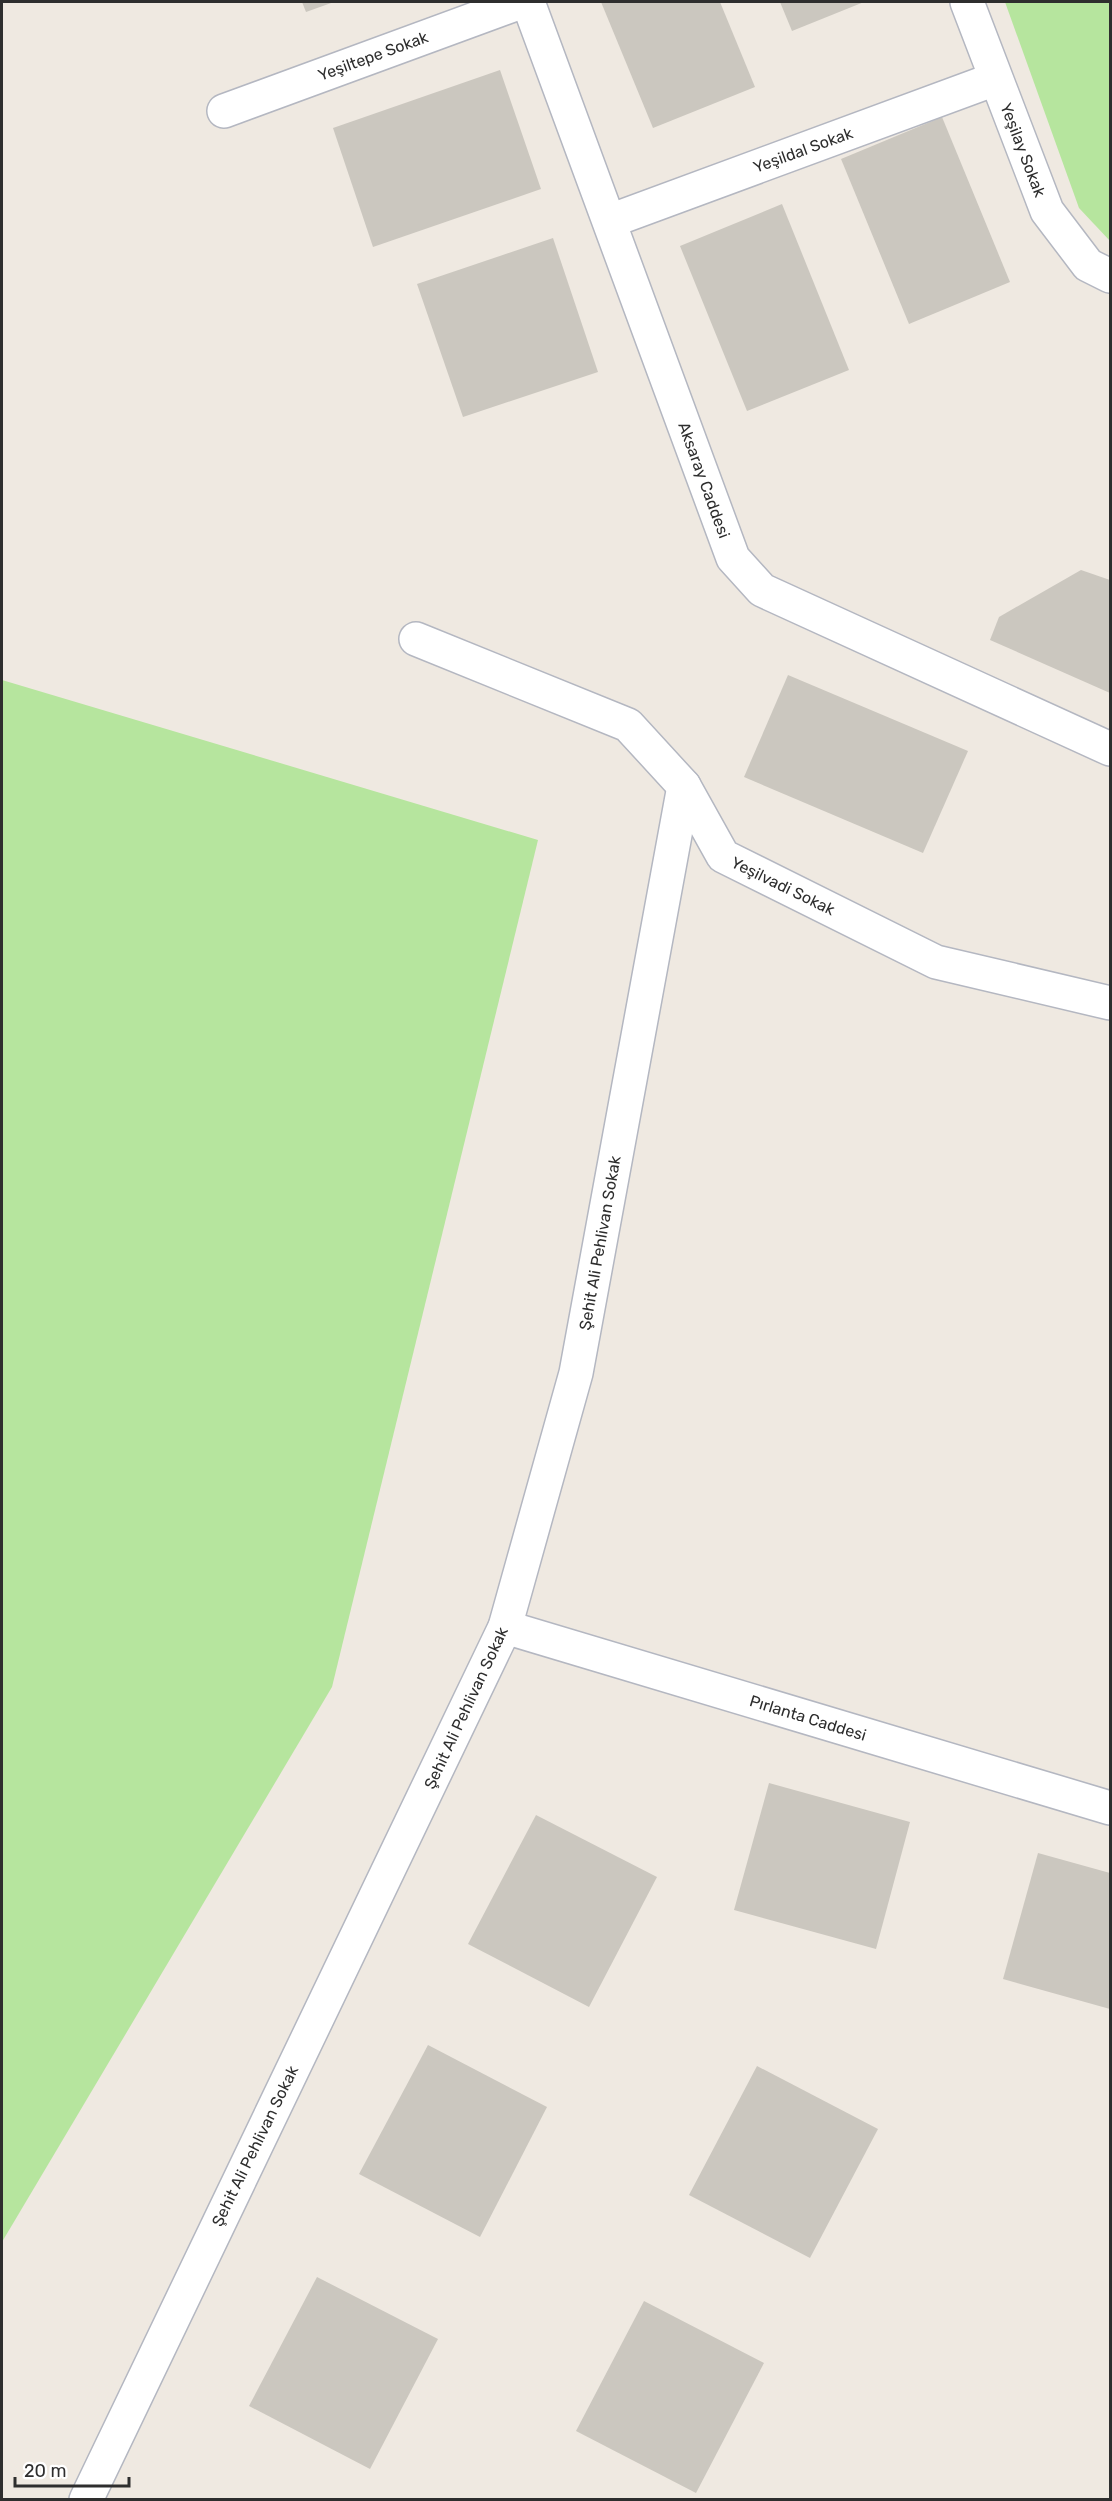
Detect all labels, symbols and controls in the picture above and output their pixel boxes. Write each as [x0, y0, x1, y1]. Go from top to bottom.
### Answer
street label: Yeşiltepe Sokak [315, 27, 431, 85]
street label: Yeşilay Sokak [996, 100, 1050, 200]
street label: Yeşildal Sokak [751, 123, 856, 177]
street label: Aksaray Caddesi [674, 419, 734, 541]
street label: Yeşilvadi Sokak [728, 853, 839, 920]
street label: Şehit Ali Pehlivan Sokak [575, 1154, 625, 1332]
street label: Şehit Ali Pehlivan Sokak [420, 1623, 512, 1792]
street label: Pırlanta Caddesi [747, 1691, 869, 1745]
street label: Şehit Ali Pehlivan Sokak [208, 2062, 303, 2230]
scale bar [15, 2450, 129, 2488]
text: 20 m [24, 2460, 66, 2482]

